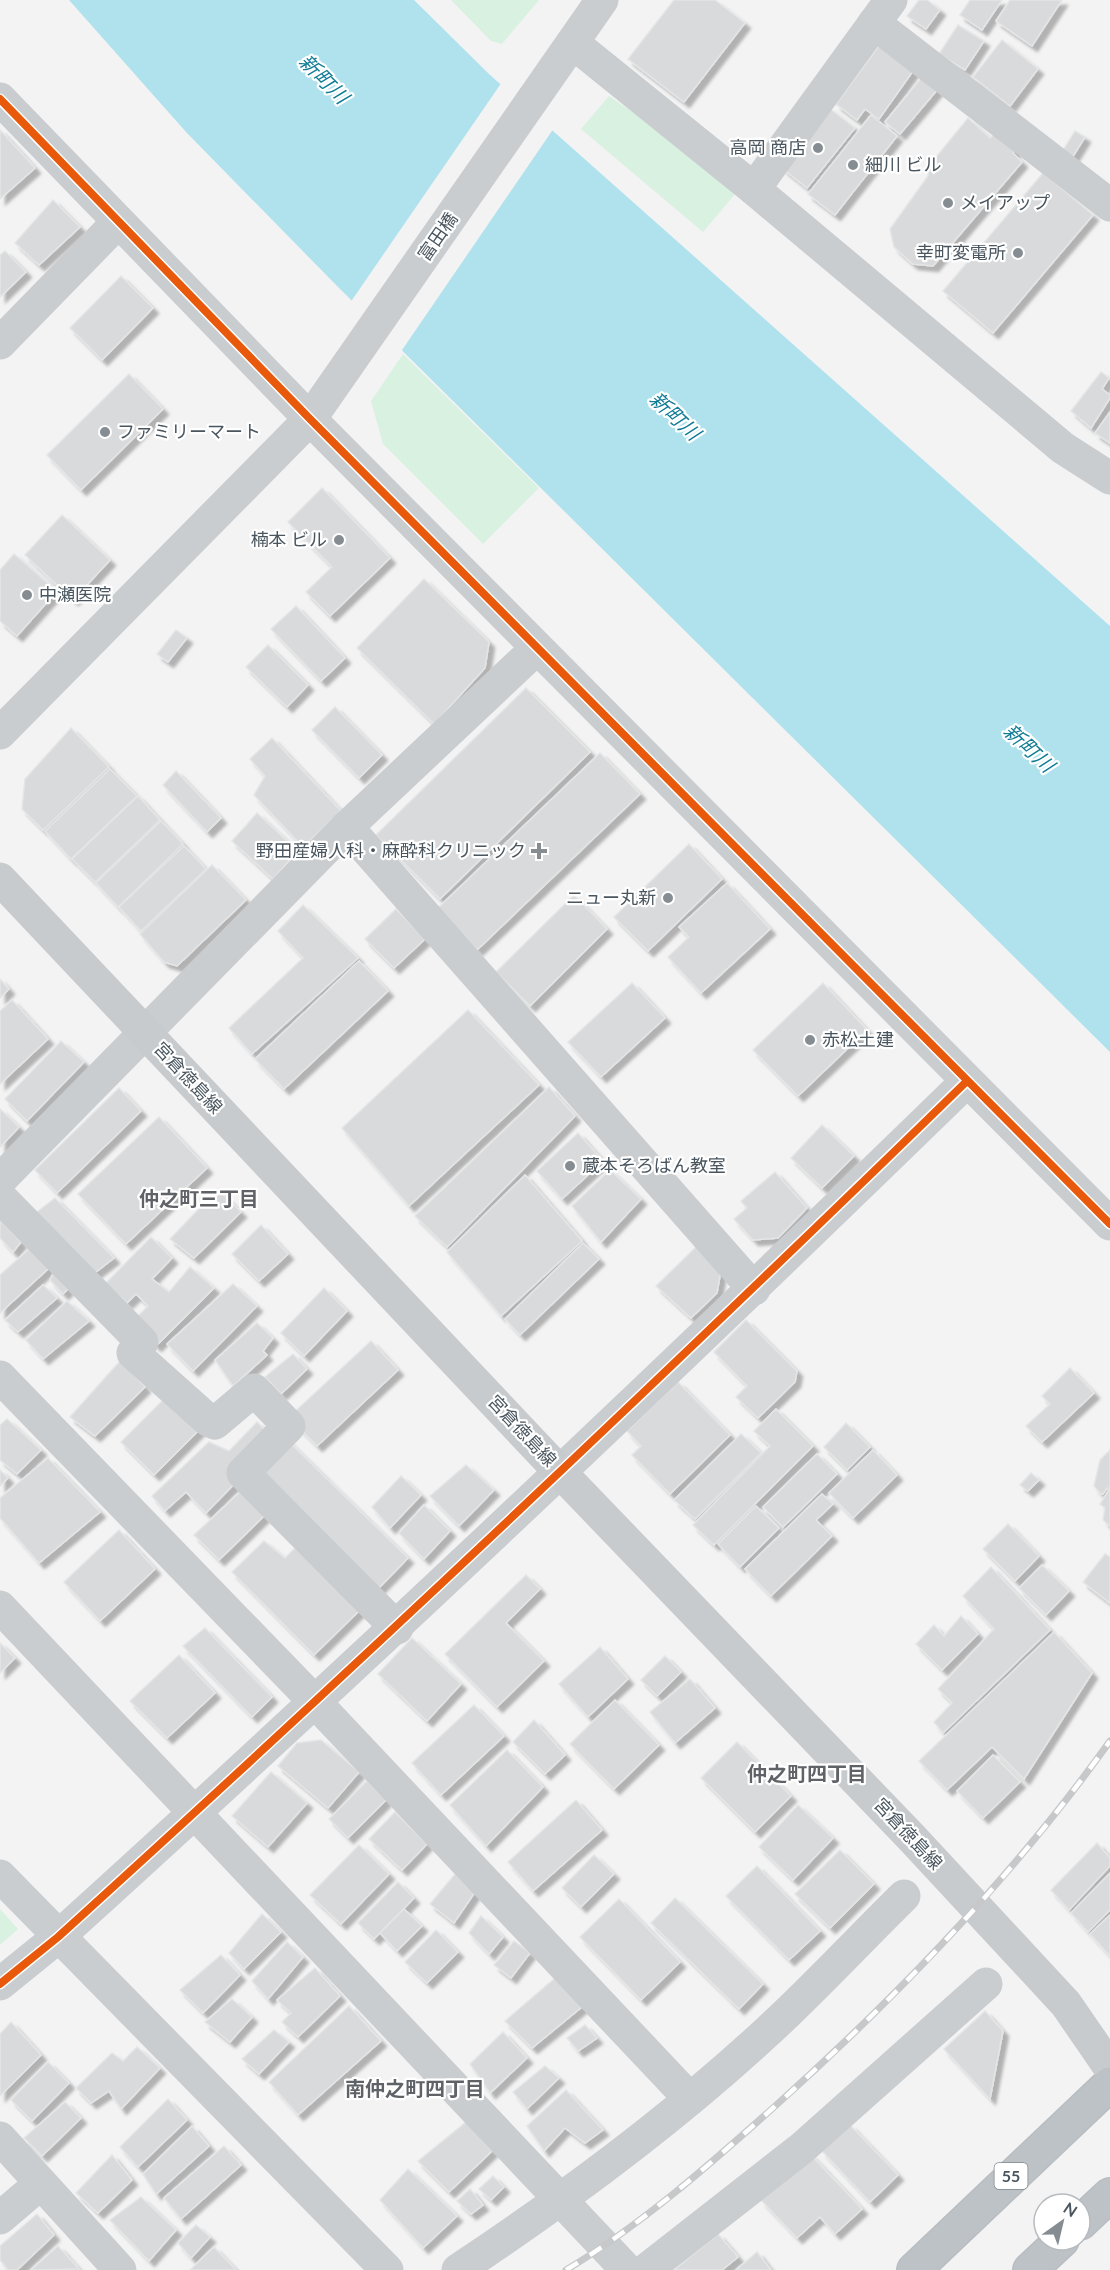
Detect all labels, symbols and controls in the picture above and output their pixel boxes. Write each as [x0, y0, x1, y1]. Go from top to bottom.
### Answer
water label: 新町川 [295, 49, 356, 109]
place label: 高岡 商店 [729, 136, 806, 158]
marker: 高岡 商店 [811, 141, 825, 155]
place label: 細川 ビル [865, 153, 942, 175]
marker: 細川 ビル [846, 158, 860, 172]
place label: メイアップ [960, 191, 1050, 213]
marker: メイアップ [941, 196, 955, 210]
street label: 富田橋 [413, 208, 462, 265]
place label: 幸町変電所 [916, 241, 1006, 263]
marker: 幸町変電所 [1011, 246, 1025, 260]
water label: 新町川 [646, 386, 707, 446]
place label: ファミリーマート [117, 420, 261, 442]
marker: ファミリーマート [98, 425, 112, 439]
place label: 楠本 ビル [250, 528, 327, 550]
marker: 楠本 ビル [332, 533, 346, 547]
place label: 中瀬医院 [39, 583, 111, 605]
marker: 中瀬医院 [20, 588, 34, 602]
water label: 新町川 [1000, 718, 1061, 778]
place label: 野田産婦人科・麻酔科クリニック [256, 839, 526, 861]
marker: 野田産婦人科・麻酔科クリニック [530, 842, 548, 860]
place label: ニュー丸新 [566, 886, 656, 908]
marker: ニュー丸新 [661, 891, 675, 905]
place label: 赤松土建 [822, 1028, 894, 1050]
marker: 赤松土建 [803, 1033, 817, 1047]
street label: 宮倉徳島線 [150, 1037, 227, 1118]
place label: 蔵本そろばん教室 [582, 1154, 726, 1176]
marker: 蔵本そろばん教室 [563, 1159, 577, 1173]
district label: 仲之町三丁目 [139, 1186, 259, 1210]
street label: 宮倉徳島線 [484, 1390, 561, 1471]
district label: 仲之町四丁目 [747, 1761, 867, 1785]
street label: 宮倉徳島線 [870, 1793, 947, 1874]
district label: 南仲之町四丁目 [345, 2076, 485, 2100]
road number: 55 [994, 2163, 1028, 2189]
north arrow [1032, 2192, 1092, 2252]
text: N [1060, 2198, 1081, 2220]

